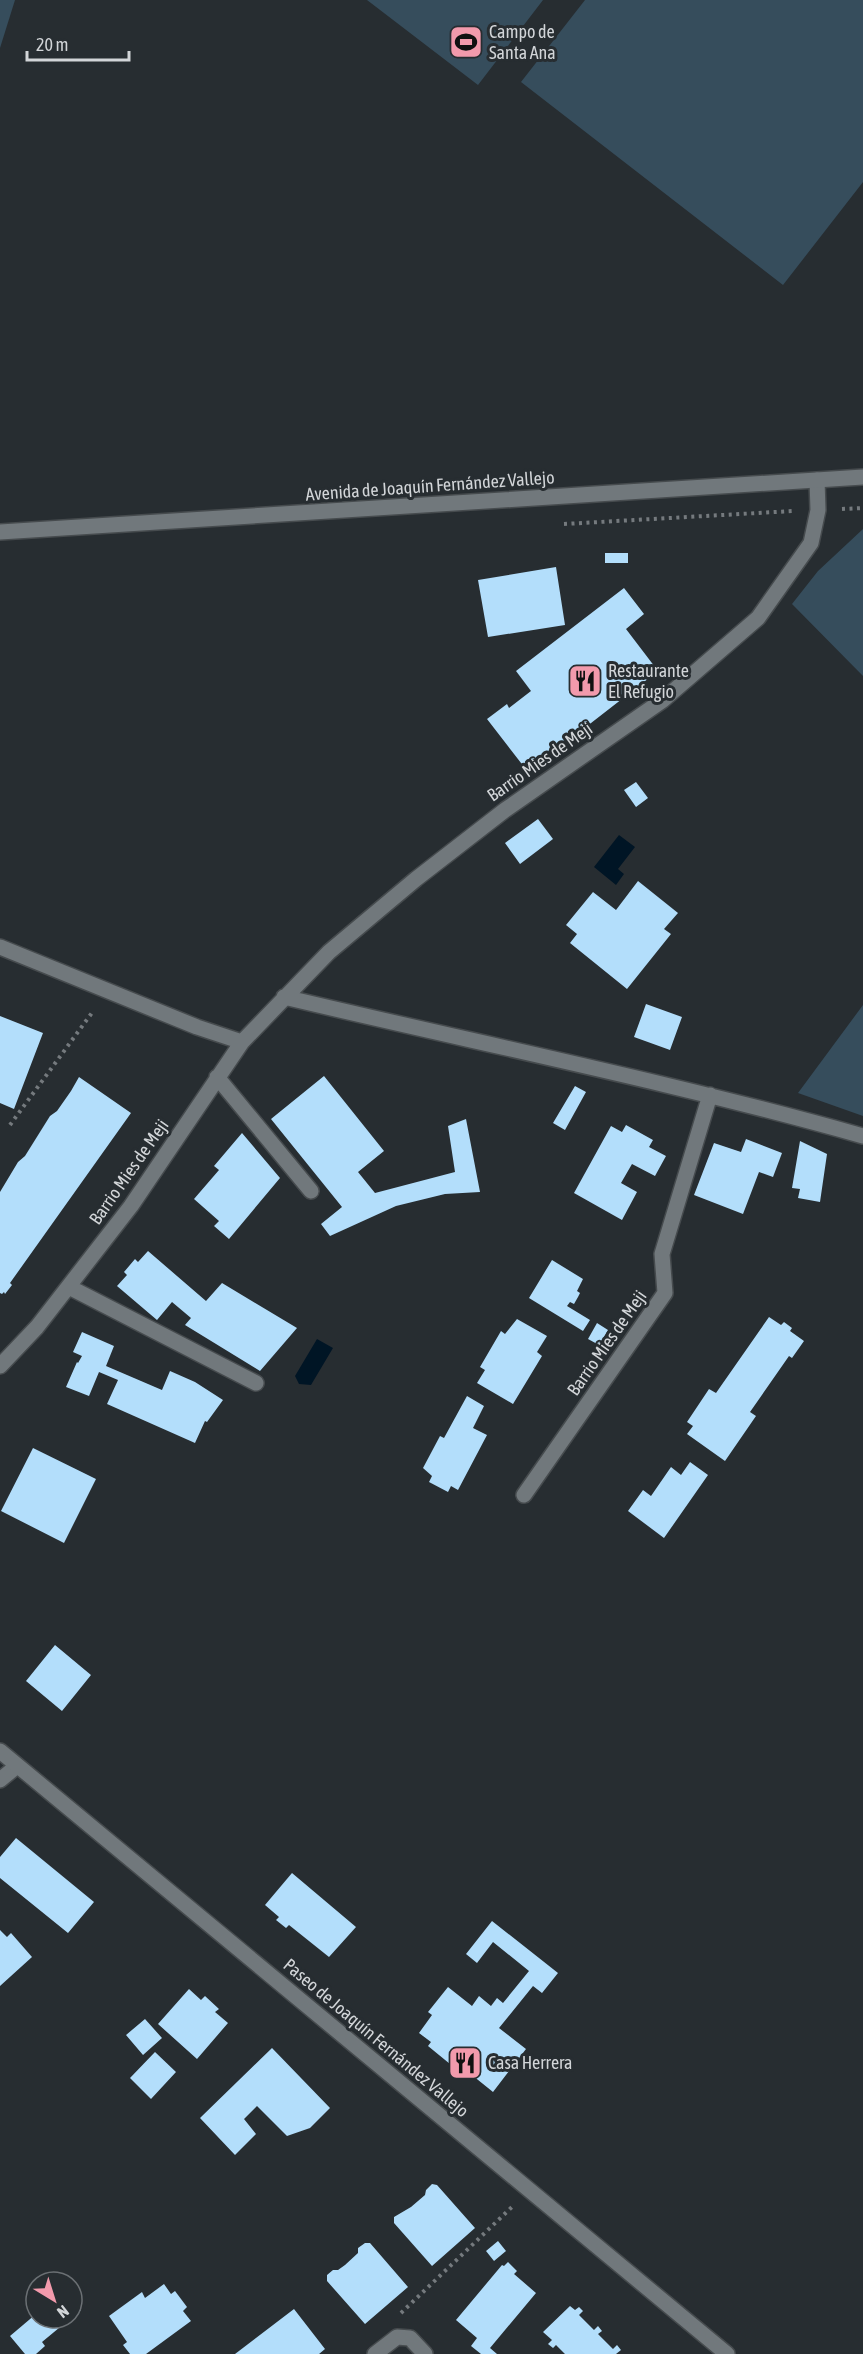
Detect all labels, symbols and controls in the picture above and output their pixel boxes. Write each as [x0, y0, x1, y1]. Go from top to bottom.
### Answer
place label: Campo de Santa Ana [489, 21, 556, 63]
scale bar [27, 24, 129, 62]
sports icon: Campo de Santa Ana [448, 24, 484, 60]
text: 20 m [36, 34, 68, 55]
street label: Avenida de Joaquín Fernández Vallejo [305, 466, 555, 505]
place label: Restaurante El Refugio [608, 660, 689, 702]
restaurant icon: Restaurante El Refugio [567, 663, 603, 699]
street label: Barrio Mies de Meji [483, 718, 596, 806]
street label: Barrio Mies de Meji [85, 1115, 173, 1228]
street label: Barrio Mies de Meji [563, 1286, 651, 1399]
street label: Paseo de Joaquín Fernández Vallejo [280, 1954, 473, 2121]
restaurant icon: Casa Herrera [447, 2045, 483, 2081]
place label: Casa Herrera [488, 2052, 572, 2073]
north arrow [24, 2270, 84, 2330]
text: N [54, 2302, 73, 2322]

